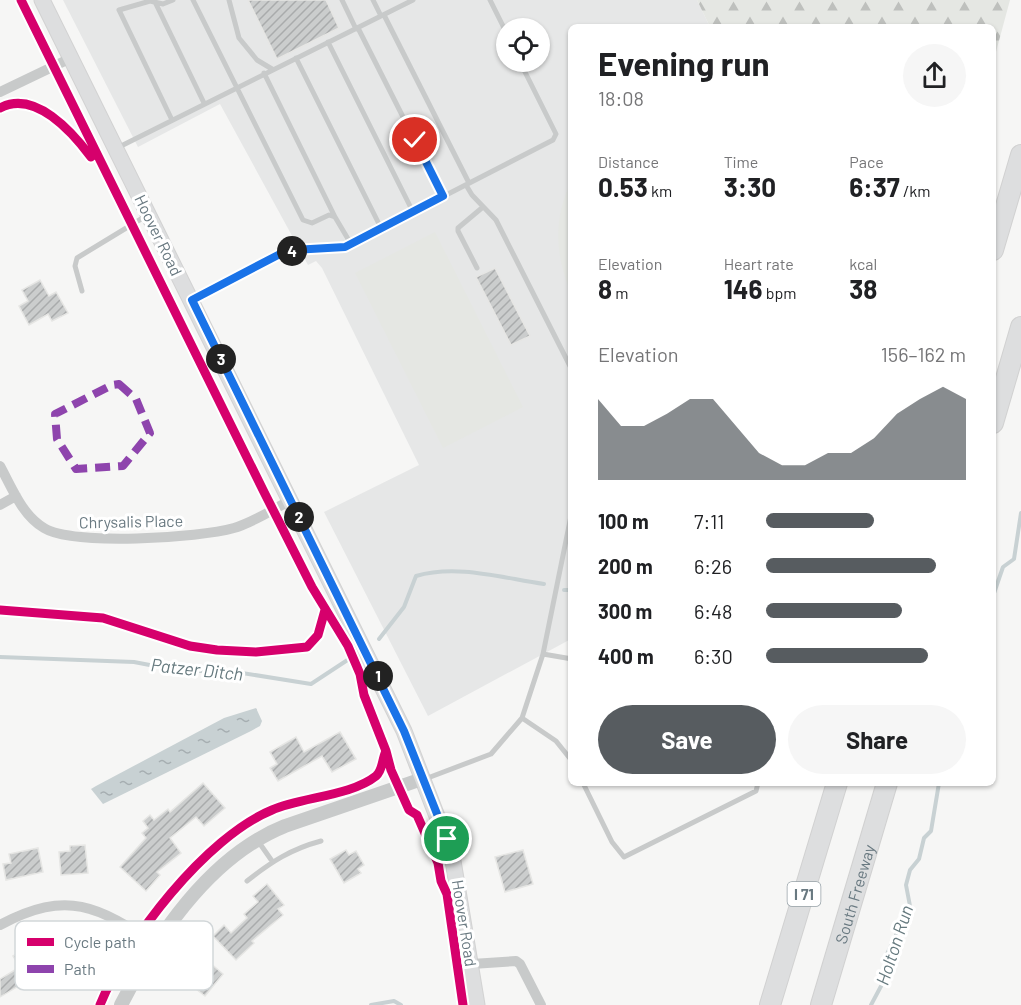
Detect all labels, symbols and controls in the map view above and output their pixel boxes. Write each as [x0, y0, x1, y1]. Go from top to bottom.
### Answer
map controls [496, 18, 550, 72]
button: locate [496, 18, 550, 72]
text: Evening run [598, 43, 770, 83]
button: share [903, 44, 966, 107]
text: 18:08 [598, 86, 644, 110]
pin [389, 114, 440, 165]
icon: check [398, 123, 431, 156]
text: Distance [598, 152, 659, 171]
text: Time [724, 152, 758, 171]
text: Pace [849, 152, 884, 171]
text: 0.53 [598, 171, 648, 202]
text: 3:30 [724, 171, 776, 202]
text: 6:37 [849, 171, 900, 202]
text: km [648, 181, 672, 200]
text: /km [900, 181, 931, 200]
street label: Hoover Road [131, 191, 187, 279]
pin: 4 [277, 236, 307, 266]
text: 4 [287, 241, 297, 260]
text: Elevation [598, 254, 662, 273]
text: Heart rate [724, 254, 794, 273]
text: kcal [849, 254, 877, 273]
text: 8 [598, 273, 612, 304]
text: 146 [724, 273, 763, 304]
text: 38 [849, 273, 877, 304]
text: m [612, 283, 629, 302]
text: bpm [763, 283, 797, 302]
text: Elevation [598, 342, 679, 366]
text: 156–162 m [881, 342, 966, 366]
pin: 3 [206, 344, 236, 374]
text: 3 [217, 349, 225, 368]
pin: 2 [284, 502, 314, 532]
text: 2 [295, 507, 303, 526]
text: 100 m [598, 509, 649, 533]
text: 7:11 [694, 509, 724, 533]
street label: Chrysalis Place [79, 511, 183, 531]
text: 200 m [598, 554, 653, 578]
text: 6:26 [694, 554, 732, 578]
text: 300 m [598, 599, 652, 623]
text: 6:48 [694, 599, 733, 623]
text: 400 m [598, 644, 654, 668]
text: 6:30 [694, 644, 733, 668]
water label: Patzer Ditch [150, 653, 244, 685]
pin: 1 [363, 661, 393, 691]
text: 1 [375, 666, 381, 685]
button: Save [598, 705, 776, 774]
button: Share [788, 705, 966, 774]
pin [421, 813, 472, 864]
icon: arrive [430, 822, 463, 855]
street label: South Freeway [830, 841, 878, 946]
street label: Hoover Road [449, 878, 481, 968]
road number: I 71 [788, 882, 820, 906]
water label: Holton Run [871, 902, 917, 988]
legend [15, 921, 213, 990]
text: Cycle path [64, 932, 136, 951]
text: Path [64, 959, 96, 978]

